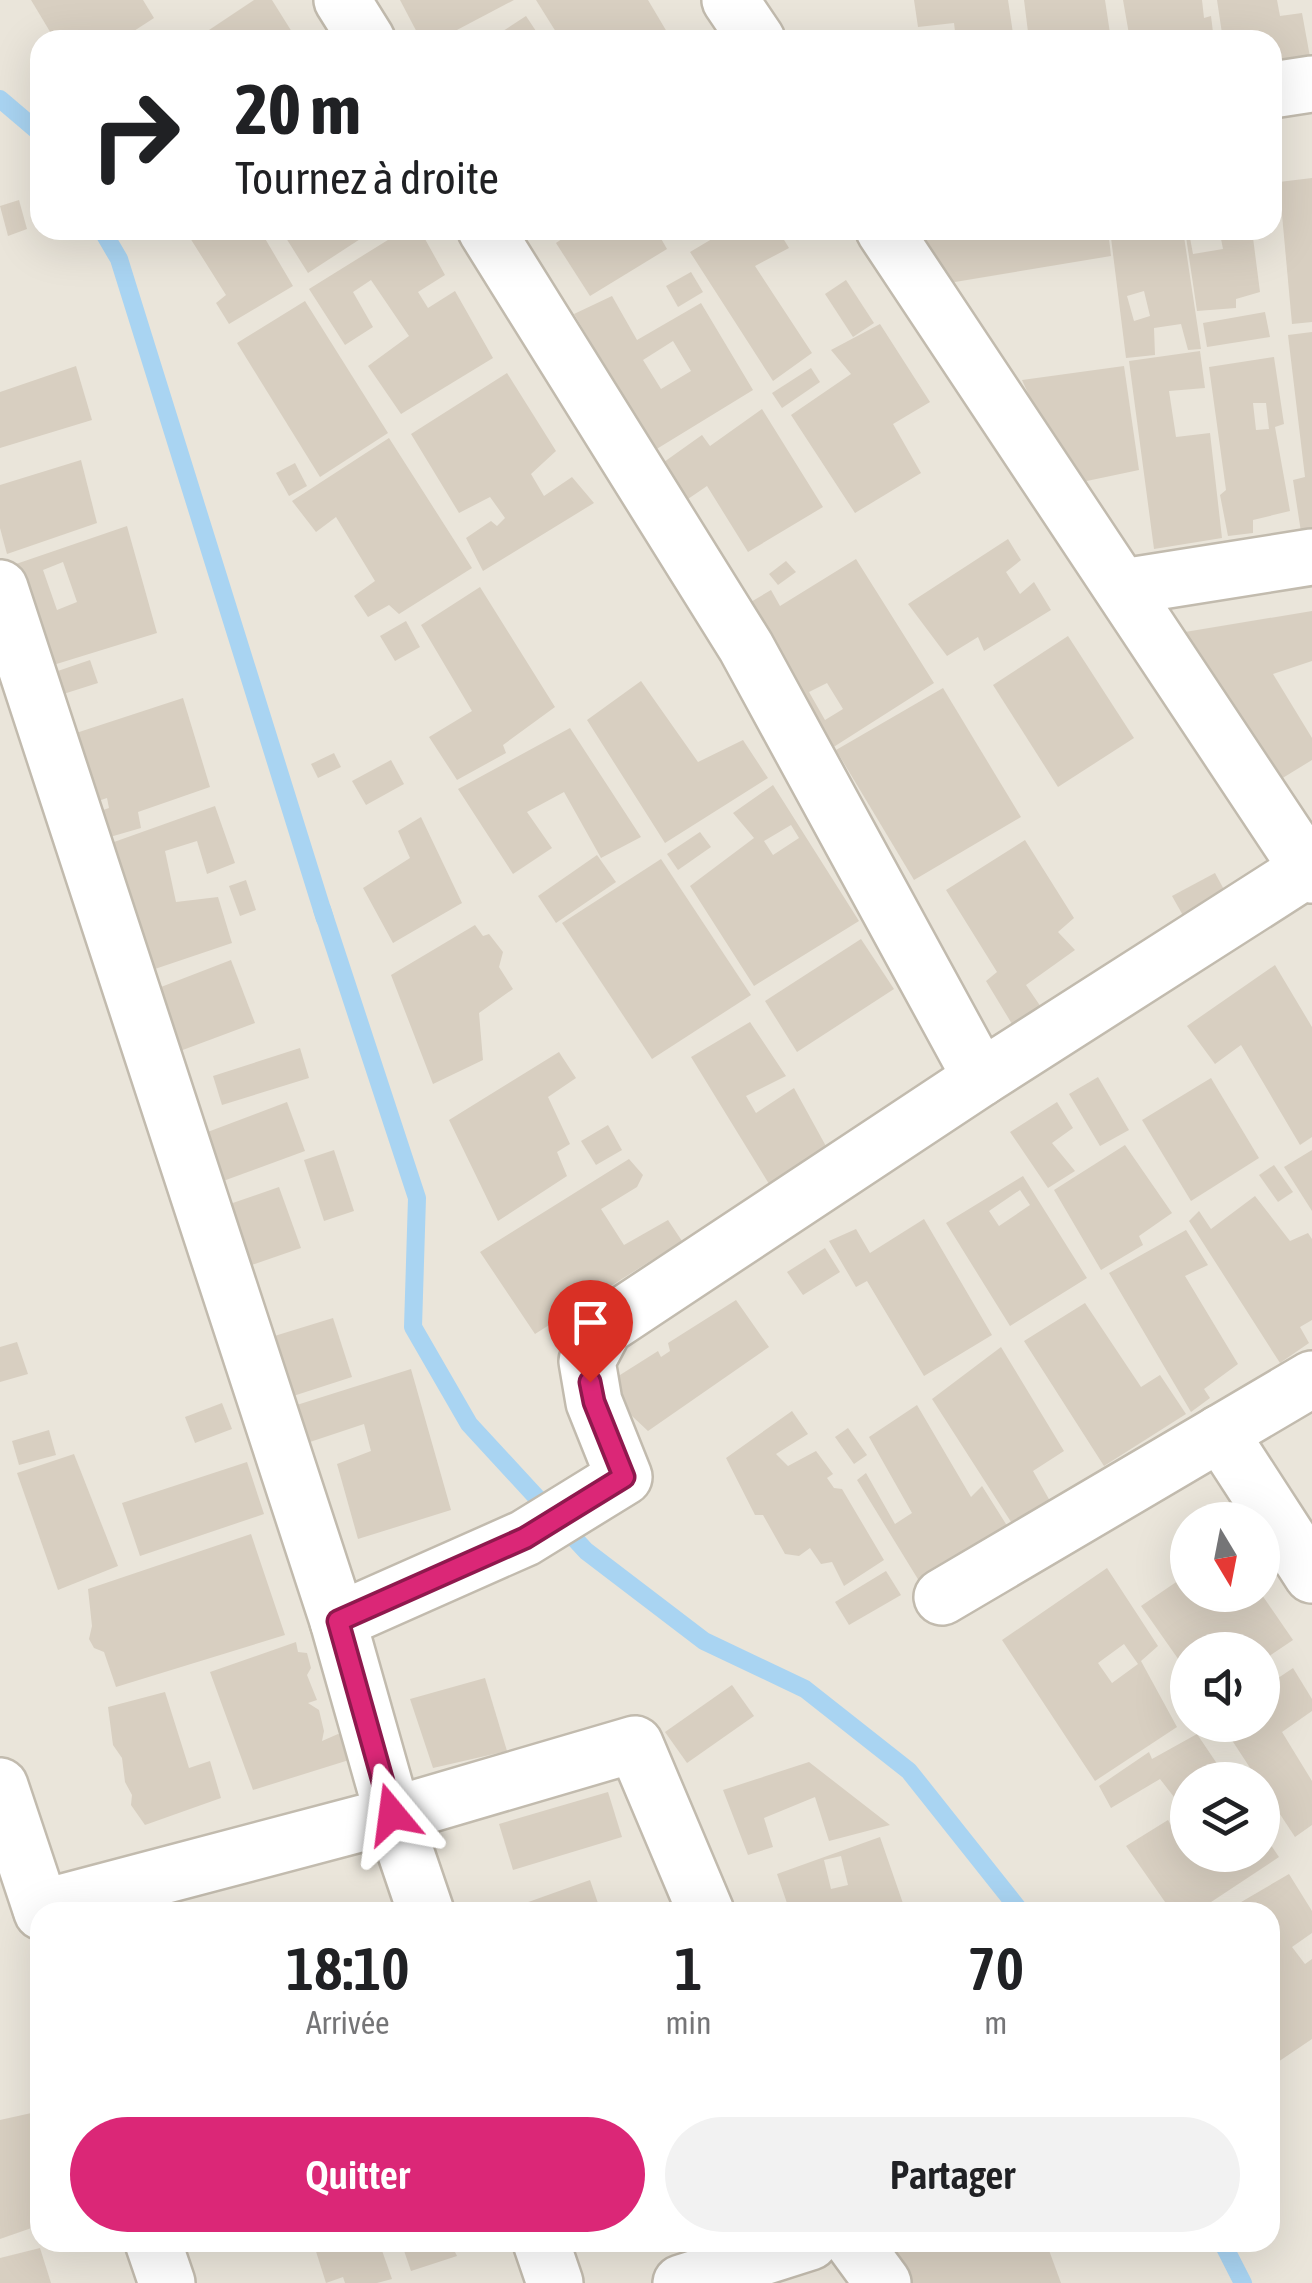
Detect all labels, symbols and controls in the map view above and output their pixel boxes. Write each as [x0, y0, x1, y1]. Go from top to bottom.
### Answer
text: 20 m [235, 69, 361, 149]
icon: right [70, 70, 200, 200]
text: Tournez à droite [235, 152, 499, 204]
pin [548, 1280, 633, 1383]
icon: arrive [563, 1295, 618, 1350]
north arrow [1170, 1502, 1280, 1612]
map controls [1170, 1502, 1280, 1872]
button: sound [1170, 1632, 1280, 1742]
position arrow [340, 1762, 444, 1866]
button: layers [1170, 1762, 1280, 1872]
text: 18:10 [286, 1934, 410, 2003]
text: 1 [674, 1934, 703, 2003]
text: 70 [968, 1934, 1024, 2003]
text: Arrivée [306, 2004, 390, 2041]
text: min [666, 2004, 712, 2041]
text: m [984, 2004, 1007, 2041]
button: Quitter [70, 2117, 645, 2232]
button: Partager [665, 2117, 1240, 2232]

